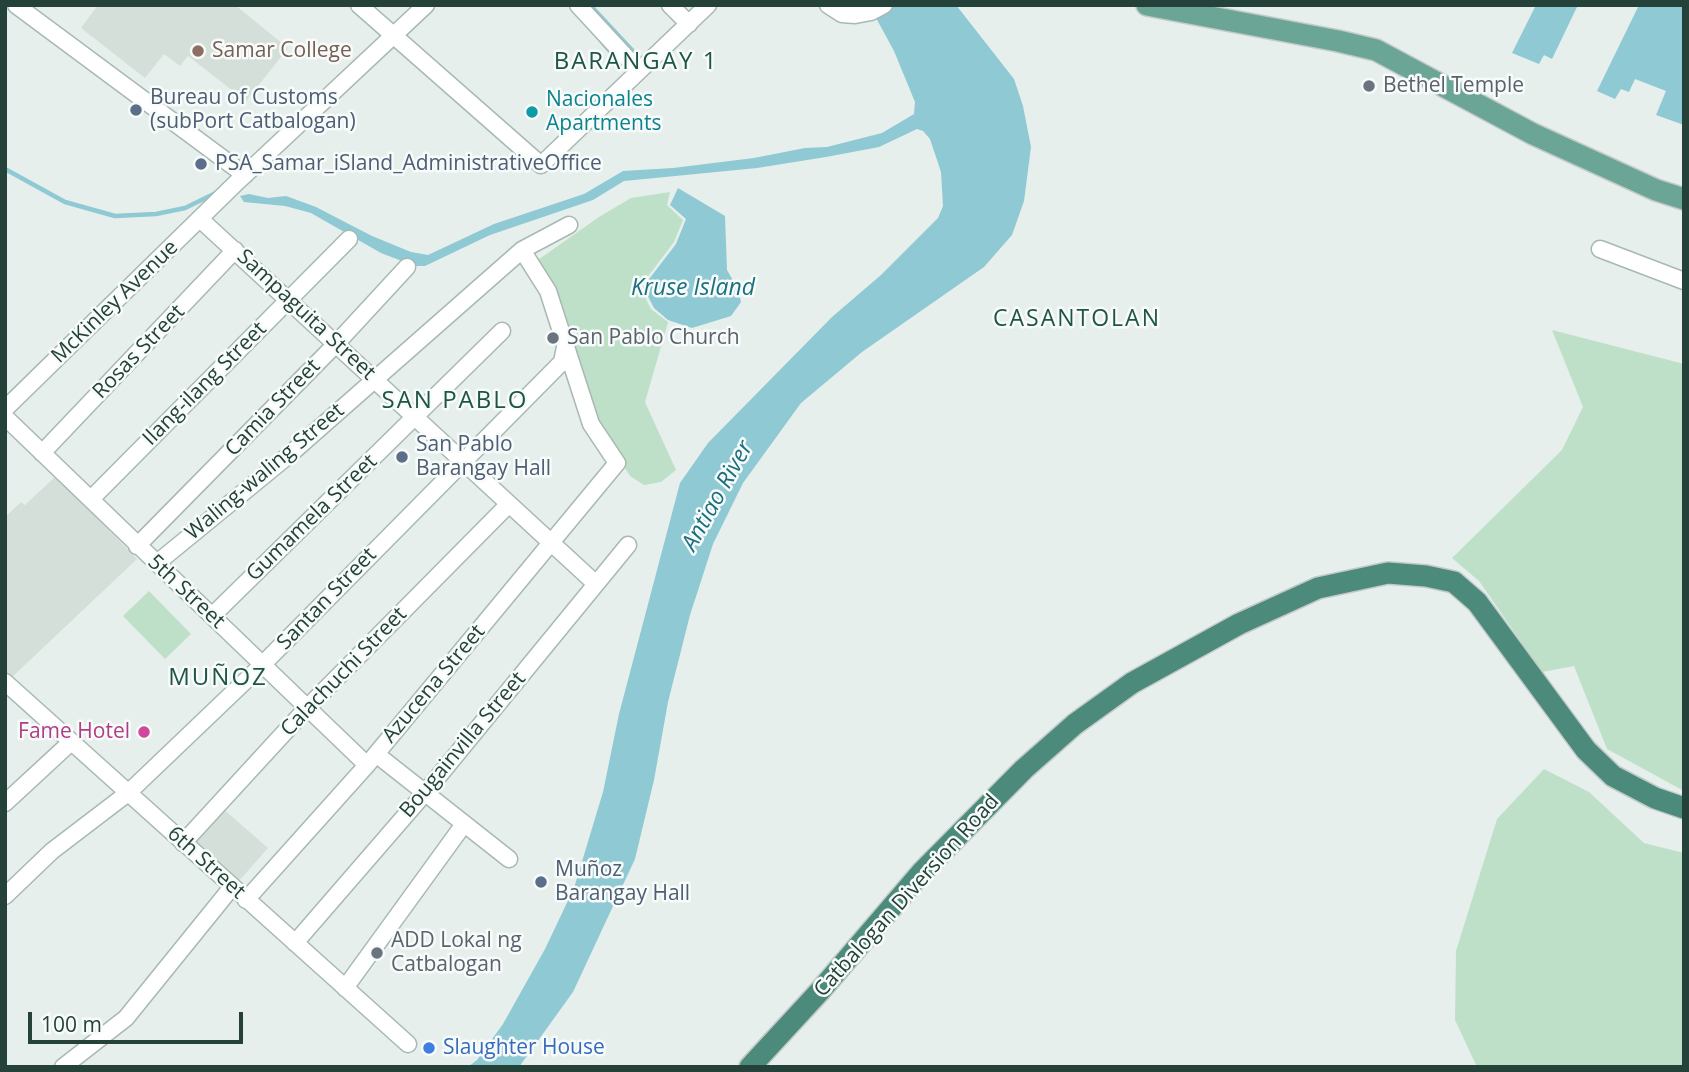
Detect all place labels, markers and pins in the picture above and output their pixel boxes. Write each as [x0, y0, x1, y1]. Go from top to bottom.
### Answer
place label: Samar College [212, 38, 352, 64]
marker: Samar College [190, 43, 206, 59]
place label: Bethel Temple [1383, 73, 1524, 99]
marker: Bethel Temple [1361, 78, 1377, 94]
place label: Bureau of Customs (subPort Catbalogan) [150, 85, 356, 135]
place label: Nacionales Apartments [546, 87, 661, 137]
marker: Bureau of Customs (subPort Catbalogan) [128, 102, 144, 118]
marker: Nacionales Apartments [524, 104, 540, 120]
place label: PSA_Samar_iSland_AdministrativeOffice [215, 151, 602, 177]
marker: PSA_Samar_iSland_AdministrativeOffice [193, 156, 209, 172]
place label: San Pablo Church [567, 325, 740, 351]
marker: San Pablo Church [545, 330, 561, 346]
place label: San Pablo Barangay Hall [416, 432, 551, 482]
marker: San Pablo Barangay Hall [394, 449, 410, 465]
place label: Fame Hotel [18, 719, 130, 745]
marker: Fame Hotel [136, 724, 152, 740]
place label: Muñoz Barangay Hall [555, 857, 690, 907]
marker: Muñoz Barangay Hall [533, 874, 549, 890]
place label: ADD Lokal ng Catbalogan [391, 928, 522, 978]
marker: ADD Lokal ng Catbalogan [369, 945, 385, 961]
place label: Slaughter House [443, 1035, 605, 1061]
marker: Slaughter House [421, 1040, 437, 1056]

